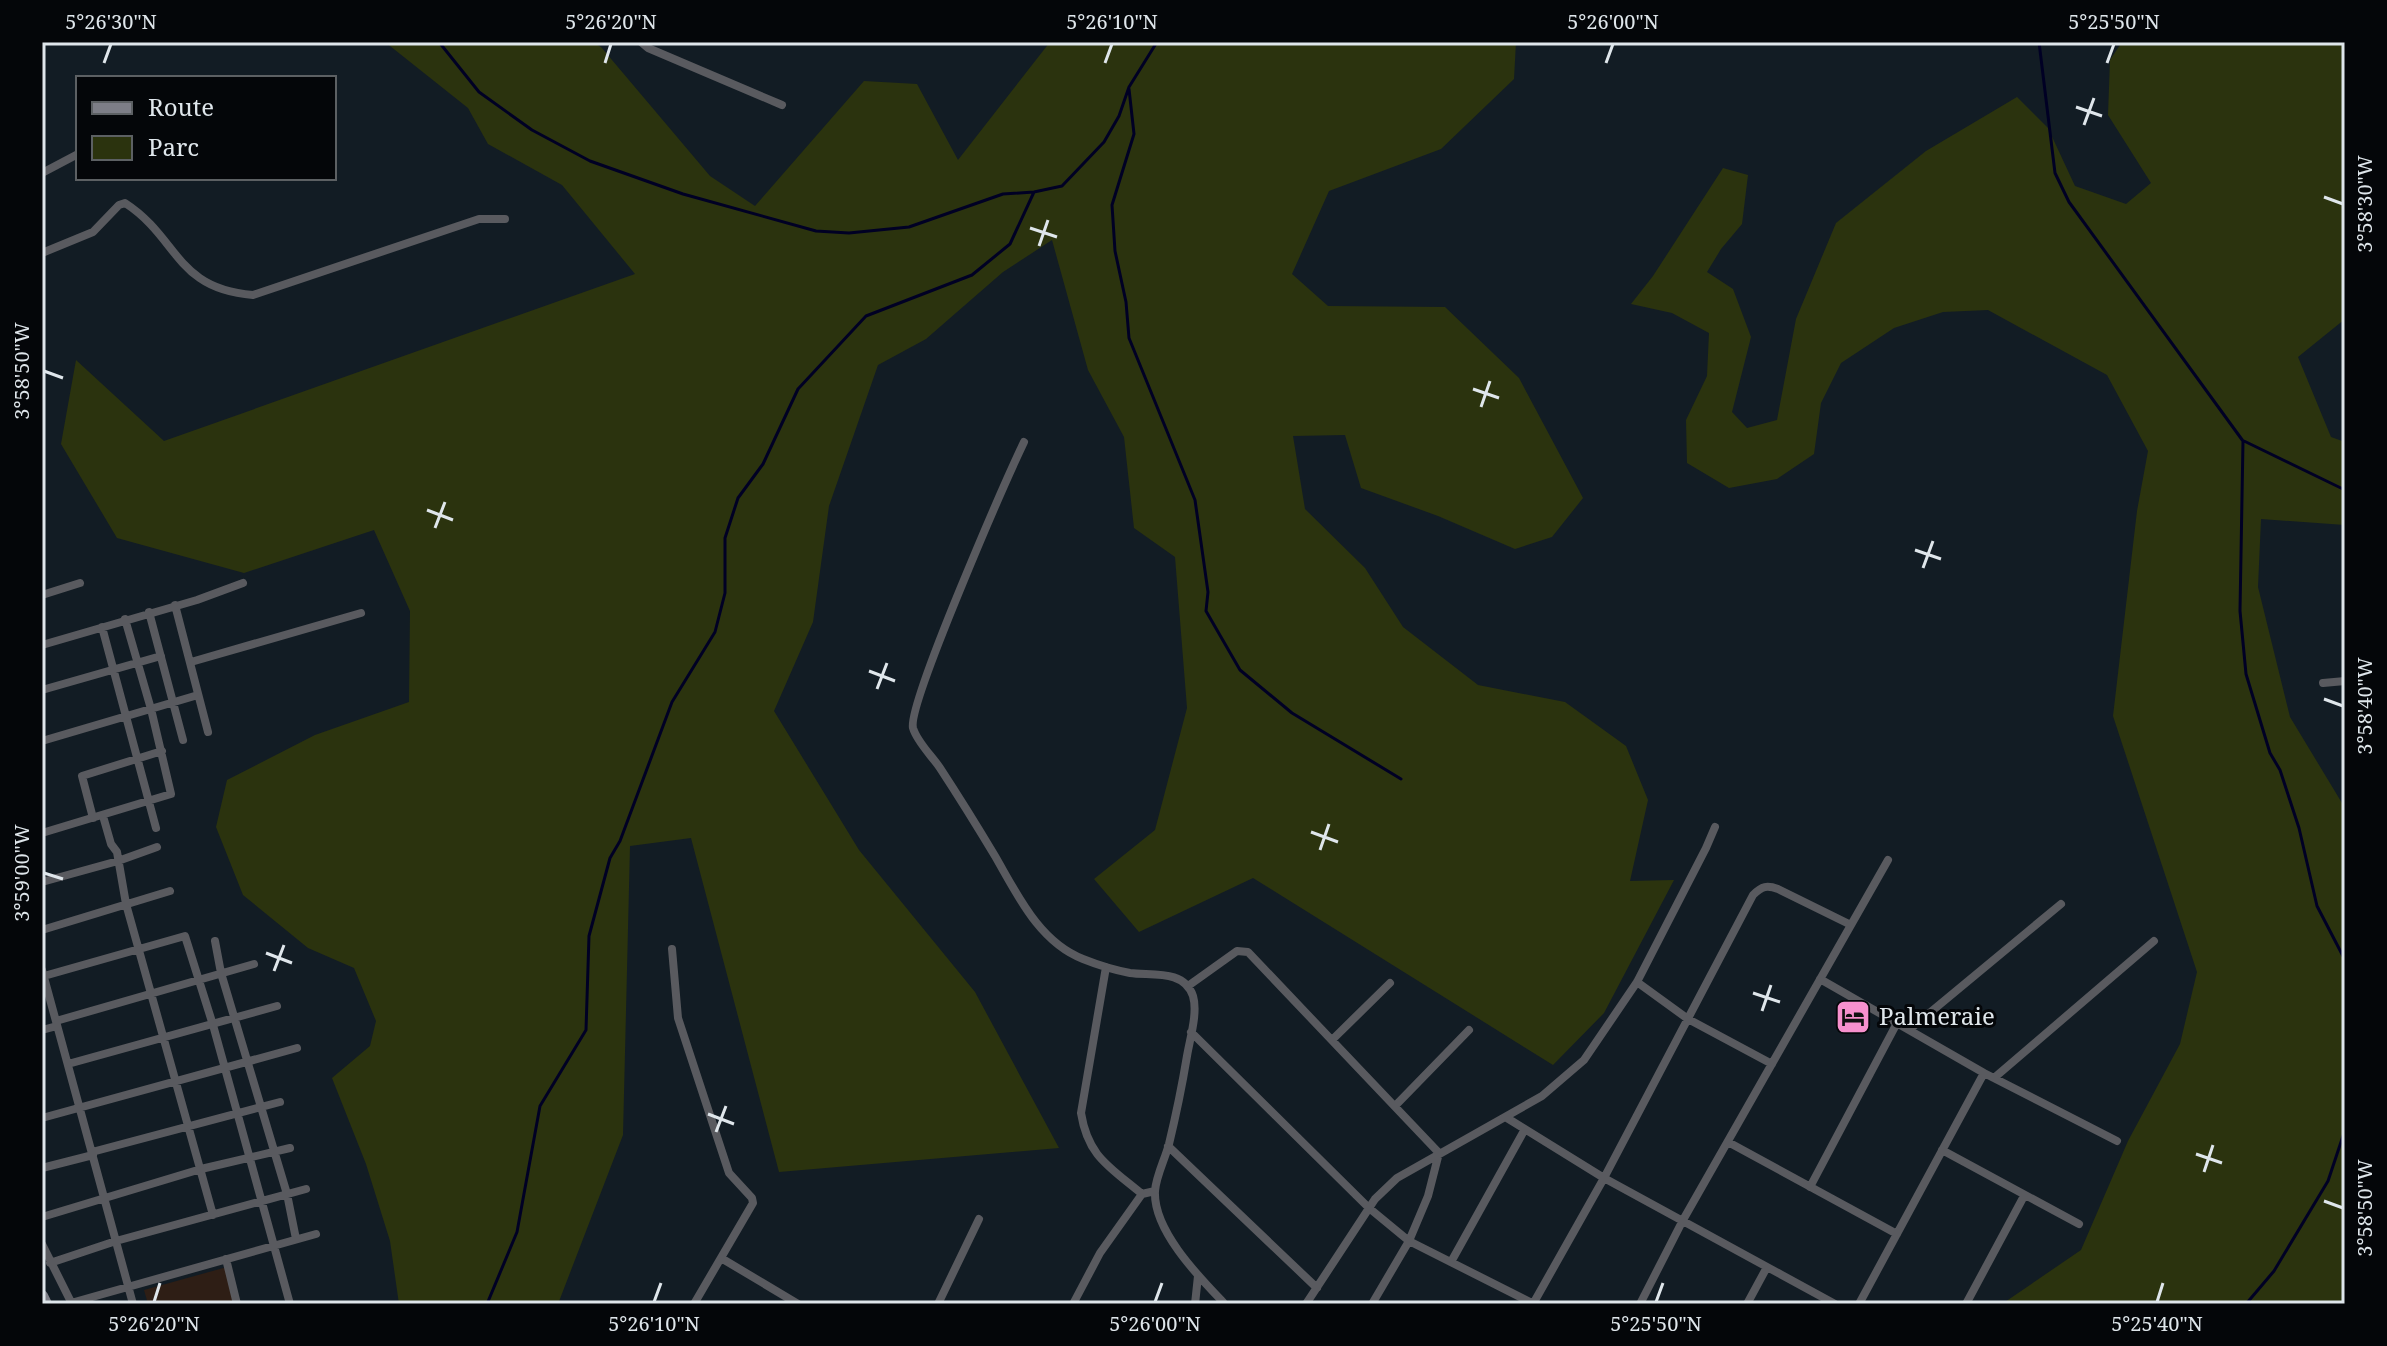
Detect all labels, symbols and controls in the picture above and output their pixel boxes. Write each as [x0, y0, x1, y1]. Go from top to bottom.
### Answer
text: 5°26'30"N [65, 8, 157, 35]
text: 5°26'20"N [565, 8, 657, 35]
text: 5°26'10"N [1066, 8, 1158, 35]
text: 5°26'00"N [1567, 8, 1659, 35]
text: 5°25'50"N [2068, 8, 2160, 35]
legend [76, 76, 336, 180]
text: Route [148, 90, 214, 123]
text: Parc [148, 130, 199, 163]
text: 3°58'30"W [2351, 155, 2378, 253]
text: 3°58'50"W [8, 322, 35, 420]
text: 3°58'40"W [2351, 657, 2378, 755]
text: 3°59'00"W [8, 824, 35, 922]
hotel icon: Palmeraie [1834, 998, 1872, 1036]
place label: Palmeraie [1879, 999, 1995, 1032]
text: 3°58'50"W [2351, 1159, 2378, 1257]
text: 5°26'20"N [108, 1310, 200, 1337]
text: 5°26'10"N [608, 1310, 700, 1337]
text: 5°26'00"N [1109, 1310, 1201, 1337]
text: 5°25'50"N [1610, 1310, 1702, 1337]
text: 5°25'40"N [2111, 1310, 2203, 1337]

